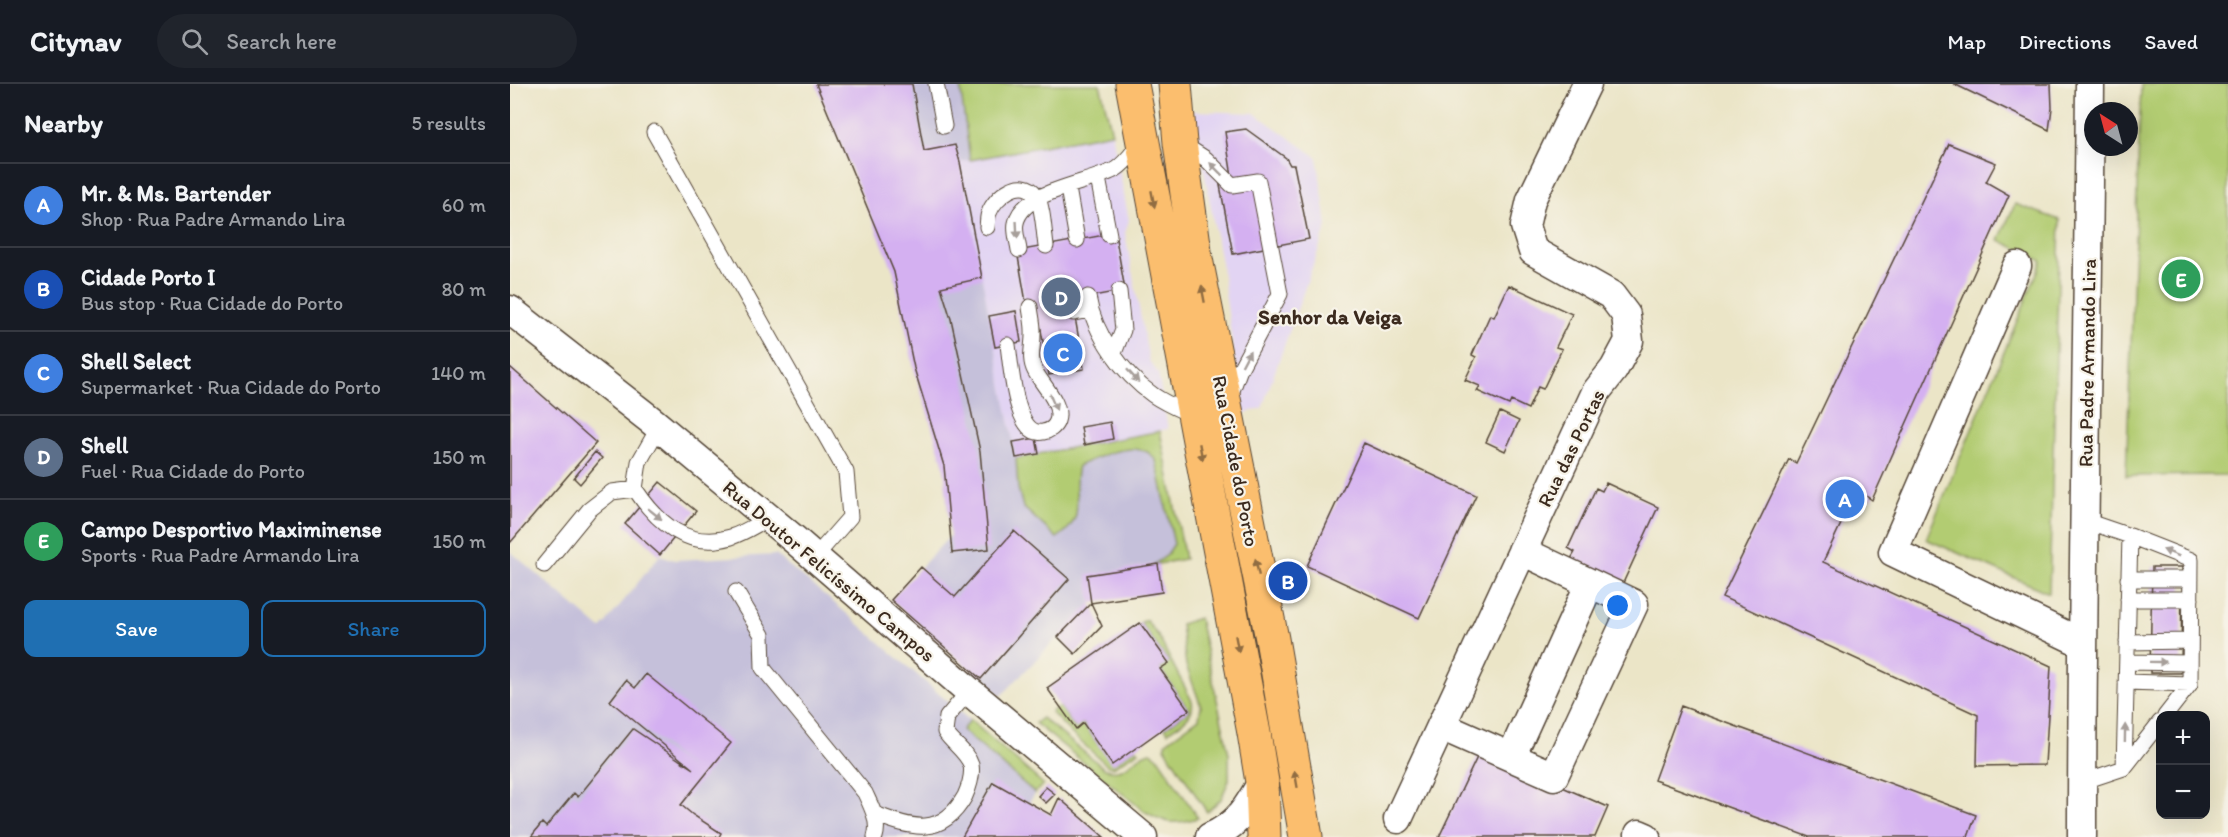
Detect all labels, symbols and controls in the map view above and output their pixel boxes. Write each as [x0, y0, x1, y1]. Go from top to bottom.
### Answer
search box [157, 14, 577, 68]
text: Citynav [30, 24, 121, 58]
icon: search [178, 25, 211, 58]
text: Search here [226, 28, 337, 55]
text: Map [1948, 29, 1986, 54]
text: Directions [2019, 29, 2111, 54]
text: Saved [2144, 29, 2198, 54]
north arrow [2084, 102, 2138, 156]
text: Nearby [24, 107, 103, 139]
text: 5 results [412, 111, 486, 135]
one-way arrow [1209, 162, 1223, 177]
text: Mr. & Ms. Bartender [81, 180, 271, 207]
one-way arrow [1149, 189, 1158, 208]
text: A [37, 193, 50, 217]
text: 60 m [442, 193, 486, 217]
text: Shop · Rua Padre Armando Lira [81, 207, 345, 231]
one-way arrow [1012, 221, 1021, 240]
pin: E [2162, 256, 2200, 302]
street label: Rua Padre Armando Lira [2073, 258, 2101, 467]
text: Cidade Porto I [81, 264, 216, 291]
pin: D [1042, 274, 1080, 320]
text: B [37, 277, 50, 301]
text: 80 m [441, 277, 486, 301]
one-way arrow [1198, 284, 1207, 303]
text: Bus stop · Rua Cidade do Porto [81, 291, 343, 315]
district label: Senhor da Veiga [1258, 304, 1403, 330]
pin: C [1044, 330, 1082, 376]
text: Shell Select [81, 348, 191, 375]
one-way arrow [1241, 350, 1251, 367]
text: C [37, 361, 50, 385]
text: 140 m [431, 361, 486, 385]
one-way arrow [1125, 369, 1139, 383]
street label: Rua Cidade do Porto [1208, 373, 1264, 549]
text: Supermarket · Rua Cidade do Porto [81, 375, 381, 399]
street label: Rua das Portas [1532, 385, 1610, 511]
one-way arrow [1048, 394, 1057, 411]
text: Shell [81, 432, 128, 459]
one-way arrow [1197, 443, 1206, 462]
text: D [37, 445, 50, 469]
text: 150 m [433, 445, 486, 469]
text: Fuel · Rua Cidade do Porto [81, 459, 305, 483]
street label: Rua Doutor Felicíssimo Campos [718, 475, 940, 667]
pin: A [1826, 476, 1864, 522]
one-way arrow [647, 508, 663, 521]
text: Campo Desportivo Maximinense [81, 516, 382, 543]
text: E [38, 529, 49, 553]
text: 150 m [433, 529, 486, 553]
text: Sports · Rua Padre Armando Lira [81, 543, 359, 567]
one-way arrow [2162, 548, 2180, 558]
one-way arrow [1252, 557, 1261, 576]
pin: B [1268, 558, 1308, 604]
your location [1603, 591, 1632, 620]
button: Save [24, 600, 249, 657]
button: Share [261, 600, 486, 657]
one-way arrow [1233, 635, 1242, 654]
one-way arrow [2149, 657, 2168, 667]
map controls [2156, 711, 2210, 819]
button: + [2156, 711, 2210, 765]
one-way arrow [2120, 724, 2130, 743]
button: − [2156, 765, 2210, 819]
one-way arrow [1291, 770, 1300, 789]

